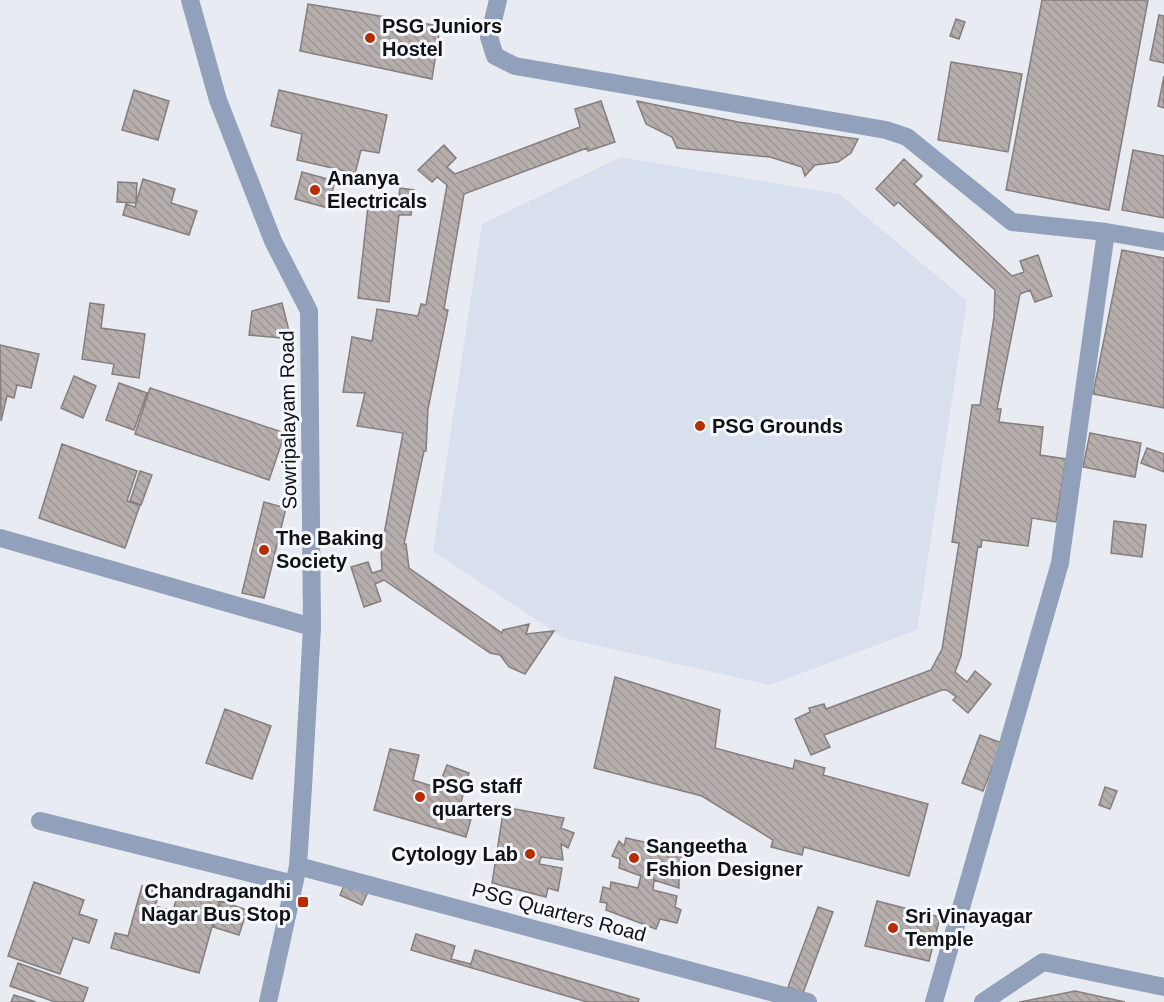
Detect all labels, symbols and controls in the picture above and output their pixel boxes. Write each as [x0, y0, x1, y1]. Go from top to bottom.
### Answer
place label: PSG Juniors Hostel [382, 15, 502, 60]
marker: PSG Juniors Hostel [363, 31, 377, 45]
place label: Ananya Electricals [327, 167, 427, 212]
marker: Ananya Electricals [308, 183, 322, 197]
street label: Sowripalayam Road [275, 330, 301, 510]
place label: PSG Grounds [712, 415, 843, 437]
marker: PSG Grounds [693, 419, 707, 433]
place label: The Baking Society [276, 527, 384, 572]
marker: The Baking Society [257, 543, 271, 557]
place label: PSG staff quarters [432, 775, 522, 820]
marker: PSG staff quarters [413, 790, 427, 804]
place label: Sangeetha Fshion Designer [646, 835, 803, 880]
place label: Cytology Lab [391, 843, 518, 865]
marker: Cytology Lab [523, 847, 537, 861]
marker: Sangeetha Fshion Designer [627, 851, 641, 865]
street label: PSG Quarters Road [470, 878, 648, 946]
place label: Chandragandhi Nagar Bus Stop [141, 880, 291, 925]
marker: Chandragandhi Nagar Bus Stop [296, 895, 310, 909]
place label: Sri Vinayagar Temple [905, 905, 1033, 950]
marker: Sri Vinayagar Temple [886, 921, 900, 935]

